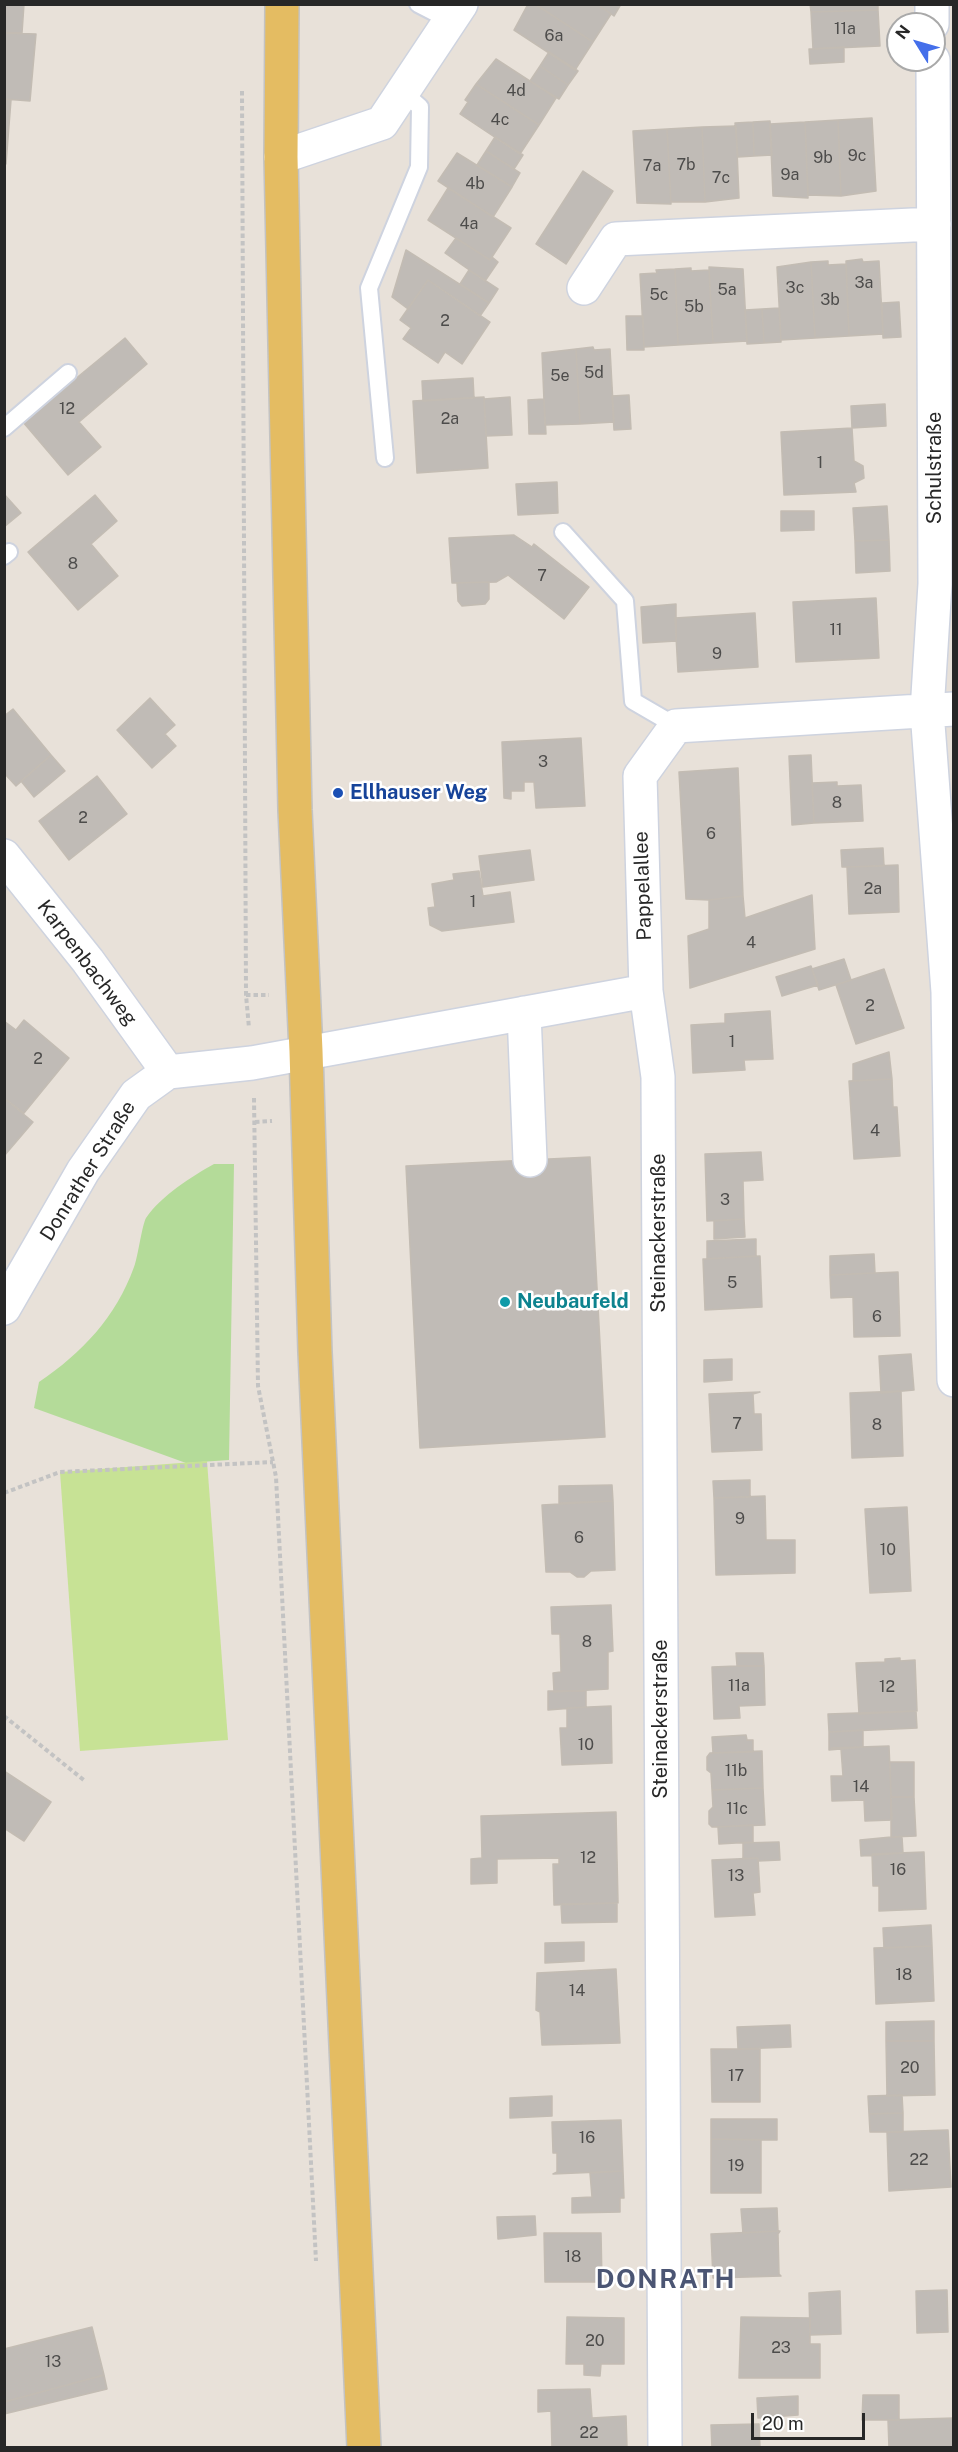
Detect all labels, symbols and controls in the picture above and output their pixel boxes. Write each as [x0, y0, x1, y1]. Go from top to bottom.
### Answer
north arrow [886, 12, 946, 72]
house number: 11a [834, 19, 856, 39]
text: N [891, 21, 914, 43]
house number: 6a [545, 26, 563, 46]
house number: 4d [506, 81, 526, 101]
house number: 4c [491, 110, 509, 130]
house number: 9c [848, 146, 866, 166]
house number: 9b [813, 148, 833, 168]
house number: 7b [677, 155, 695, 175]
house number: 7a [643, 156, 661, 176]
house number: 9a [781, 165, 799, 185]
house number: 7c [712, 168, 730, 188]
house number: 4b [465, 174, 485, 194]
house number: 4a [460, 214, 478, 234]
house number: 3a [855, 273, 873, 293]
house number: 3c [786, 278, 804, 298]
house number: 5a [717, 280, 737, 300]
house number: 5c [650, 285, 668, 305]
house number: 3b [820, 290, 840, 310]
house number: 5b [684, 297, 704, 317]
house number: 2 [440, 311, 450, 331]
house number: 5d [584, 363, 604, 383]
house number: 5e [550, 366, 570, 386]
house number: 12 [59, 399, 75, 419]
house number: 2a [441, 409, 459, 429]
street label: Schulstraße [923, 412, 947, 524]
house number: 1 [817, 453, 823, 473]
house number: 8 [68, 554, 78, 574]
house number: 7 [537, 566, 547, 586]
house number: 11 [829, 620, 843, 640]
house number: 9 [712, 644, 722, 664]
house number: 3 [538, 752, 548, 772]
place label: Ellhauser Weg [350, 781, 487, 805]
marker: Ellhauser Weg [331, 786, 345, 800]
house number: 8 [832, 793, 842, 813]
house number: 2 [78, 808, 88, 828]
house number: 6 [706, 824, 716, 844]
street label: Pappelallee [629, 831, 657, 941]
house number: 2a [864, 879, 882, 899]
house number: 1 [470, 892, 476, 912]
street label: Karpenbachweg [32, 895, 142, 1031]
house number: 4 [746, 933, 756, 953]
house number: 2 [865, 996, 875, 1016]
house number: 1 [729, 1032, 735, 1052]
house number: 2 [33, 1049, 43, 1069]
street label: Donrather Straße [35, 1097, 141, 1245]
house number: 4 [870, 1121, 880, 1141]
street label: Steinackerstraße [647, 1153, 671, 1313]
house number: 3 [720, 1190, 730, 1210]
house number: 5 [727, 1273, 737, 1293]
place label: Neubaufeld [517, 1290, 629, 1314]
marker: Neubaufeld [498, 1295, 512, 1309]
house number: 6 [872, 1307, 882, 1327]
house number: 7 [732, 1414, 742, 1434]
house number: 8 [872, 1415, 882, 1435]
house number: 9 [735, 1509, 745, 1529]
house number: 6 [574, 1528, 584, 1548]
house number: 10 [880, 1540, 896, 1560]
house number: 8 [582, 1632, 592, 1652]
street label: Steinackerstraße [649, 1639, 673, 1799]
house number: 11a [728, 1676, 750, 1696]
house number: 12 [879, 1677, 895, 1697]
house number: 10 [578, 1735, 594, 1755]
house number: 11b [725, 1761, 747, 1781]
house number: 14 [853, 1777, 869, 1797]
house number: 11c [726, 1799, 748, 1819]
house number: 12 [580, 1848, 596, 1868]
house number: 16 [890, 1860, 906, 1880]
house number: 13 [728, 1866, 744, 1886]
house number: 18 [896, 1965, 912, 1985]
house number: 14 [569, 1981, 585, 2001]
house number: 20 [900, 2058, 920, 2078]
house number: 17 [728, 2066, 744, 2086]
house number: 16 [579, 2128, 595, 2148]
house number: 22 [909, 2150, 929, 2170]
house number: 19 [728, 2156, 744, 2176]
house number: 18 [565, 2247, 581, 2267]
district label: DONRATH [596, 2264, 736, 2296]
house number: 20 [585, 2331, 605, 2351]
house number: 23 [771, 2338, 791, 2358]
house number: 13 [45, 2352, 61, 2372]
scale bar [754, 2401, 868, 2439]
text: 20 m [762, 2413, 804, 2434]
house number: 22 [579, 2423, 599, 2443]

